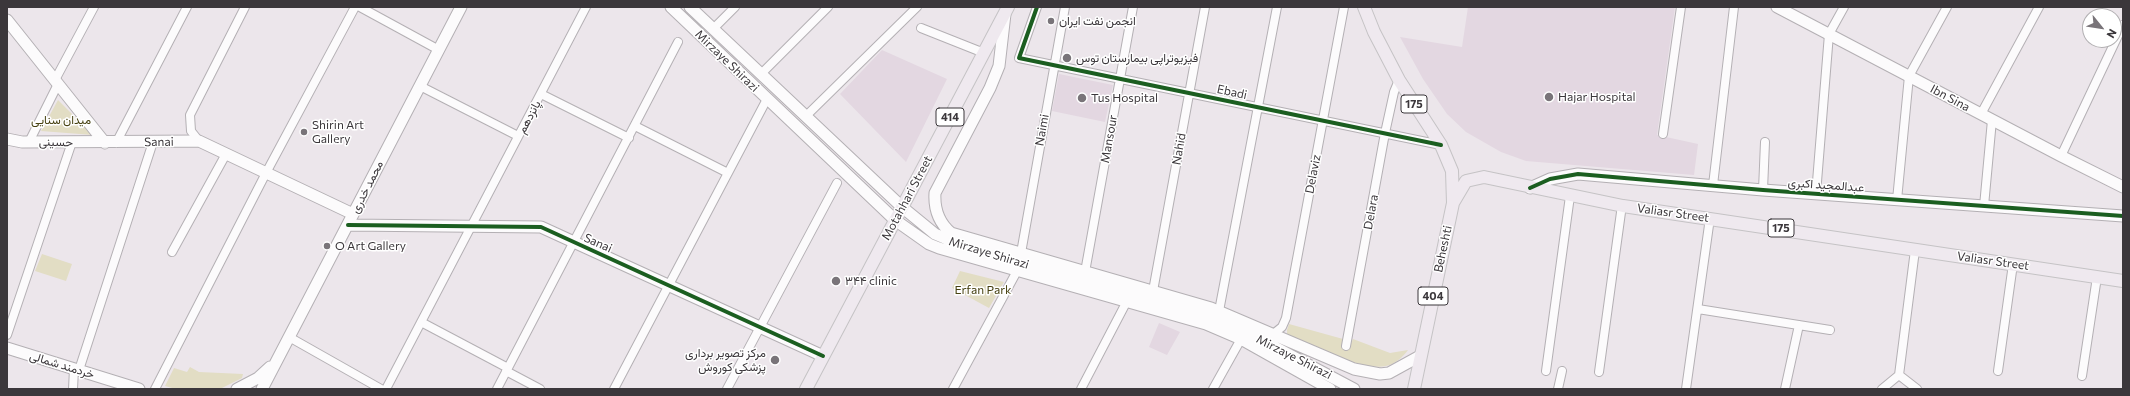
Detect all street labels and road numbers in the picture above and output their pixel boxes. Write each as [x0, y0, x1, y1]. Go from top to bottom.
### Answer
street label: Mirzaye Shirazi [692, 27, 762, 95]
street label: Ebadi [1216, 82, 1248, 102]
street label: Ibn Sina [1928, 82, 1972, 114]
road number: 175 [1401, 95, 1427, 113]
street label: پانزدهم [514, 98, 544, 136]
road number: 414 [936, 108, 964, 126]
street label: Naimi [1032, 113, 1052, 147]
street label: Mansour [1098, 114, 1120, 164]
street label: Nahid [1169, 132, 1189, 166]
street label: حسینی [39, 135, 73, 149]
street label: Sanai [144, 135, 174, 149]
street label: Motahhari Street [879, 153, 935, 243]
street label: Delaviz [1302, 153, 1324, 195]
street label: محمد خدری [348, 158, 386, 216]
street label: عبدالمجید اکبری [1787, 175, 1865, 195]
street label: Delara [1361, 193, 1381, 231]
street label: Valiasr Street [1636, 201, 1710, 225]
road number: 175 [1768, 219, 1794, 237]
street label: Beheshti [1431, 224, 1455, 274]
street label: Sanai [582, 230, 614, 256]
street label: Mirzaye Shirazi [947, 234, 1031, 272]
street label: Valiasr Street [1956, 249, 2030, 273]
road number: 404 [1418, 287, 1448, 305]
street label: Mirzaye Shirazi [1254, 332, 1334, 382]
street label: خردمند شمالی [28, 348, 96, 382]

